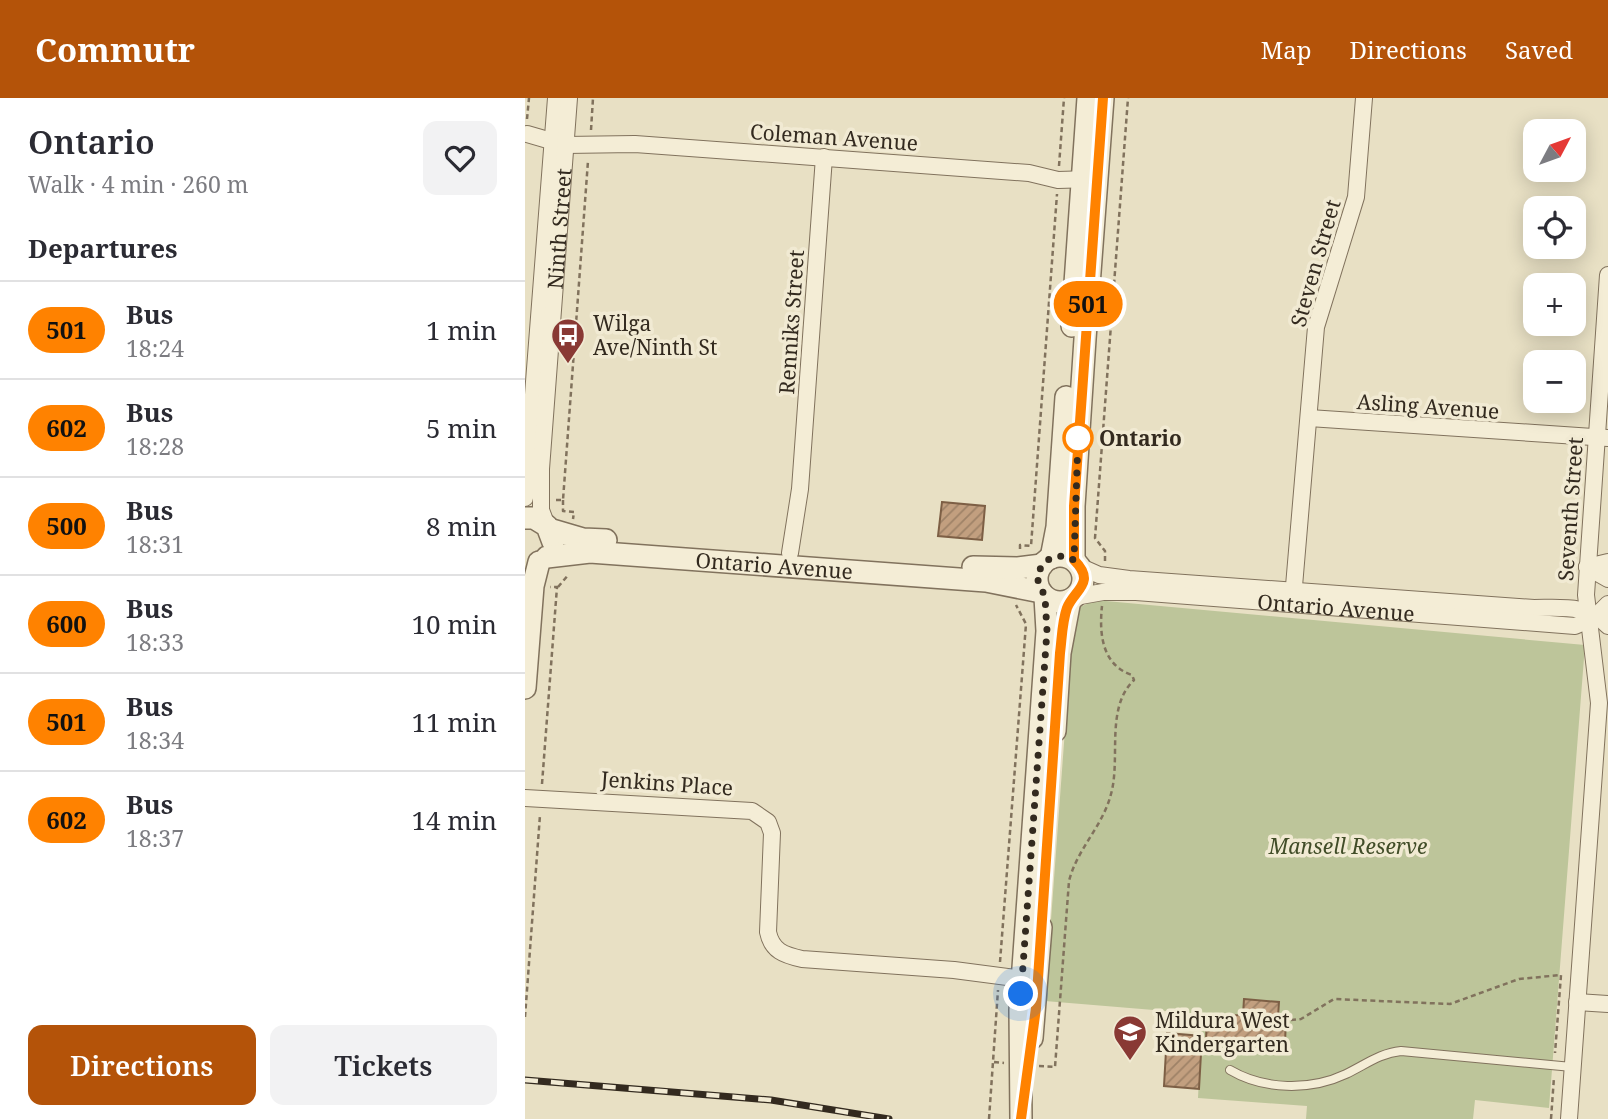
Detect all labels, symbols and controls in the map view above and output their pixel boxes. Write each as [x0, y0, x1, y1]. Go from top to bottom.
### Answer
text: Commutr [35, 27, 195, 72]
text: Map [1261, 33, 1312, 66]
text: Directions [1350, 33, 1467, 66]
text: Saved [1505, 33, 1573, 66]
street label: Coleman Avenue [749, 117, 919, 157]
text: Ontario [28, 119, 155, 164]
north arrow [1523, 119, 1585, 182]
map controls [1523, 119, 1586, 413]
button: heart [423, 121, 497, 195]
street label: Ninth Street [541, 167, 578, 290]
text: Walk · 4 min · 260 m [28, 168, 248, 200]
street label: Steven Street [1283, 196, 1347, 330]
button: locate [1523, 196, 1586, 259]
text: Departures [28, 230, 178, 266]
street label: Renniks Street [772, 249, 810, 395]
button: + [1523, 273, 1586, 336]
line badge: 501 [1048, 281, 1128, 327]
text: 501 [1068, 287, 1108, 320]
text: Bus [126, 296, 173, 332]
place label: Wilga Ave/Ninth St [593, 309, 717, 361]
text: 1 min [426, 312, 497, 348]
text: 501 [46, 313, 87, 346]
bus stop icon: Wilga Ave/Ninth St [549, 316, 587, 365]
text: 18:24 [126, 332, 184, 364]
button: − [1523, 350, 1586, 413]
street label: Asling Avenue [1356, 387, 1500, 425]
text: Bus [126, 394, 173, 430]
text: 5 min [426, 410, 497, 446]
text: 602 [46, 411, 87, 444]
marker: Ontario [1063, 423, 1093, 453]
place label: Ontario [1099, 424, 1182, 452]
text: 18:28 [126, 430, 184, 462]
street label: Seventh Street [1551, 436, 1589, 582]
text: Bus [126, 492, 173, 528]
text: 8 min [426, 508, 497, 544]
text: 500 [46, 509, 87, 542]
text: 18:31 [126, 528, 184, 560]
street label: Ontario Avenue [695, 546, 854, 585]
street label: Ontario Avenue [1256, 587, 1416, 628]
text: Bus [126, 590, 173, 626]
text: 10 min [412, 606, 497, 642]
text: 600 [46, 607, 87, 640]
text: 18:33 [126, 626, 184, 658]
text: Bus [126, 688, 173, 724]
text: 11 min [412, 704, 497, 740]
text: 501 [46, 705, 87, 738]
text: 18:34 [126, 724, 184, 756]
street label: Jenkins Place [599, 764, 734, 802]
text: Bus [126, 786, 173, 822]
text: 14 min [412, 802, 497, 838]
text: 602 [46, 803, 87, 836]
text: 18:37 [126, 822, 184, 854]
park label: Mansell Reserve [1268, 832, 1427, 860]
your location [1003, 976, 1038, 1011]
place label: Mildura West Kindergarten [1155, 1006, 1290, 1058]
school or university icon: Mildura West Kindergarten [1111, 1013, 1149, 1062]
button: Directions [28, 1025, 256, 1105]
button: Tickets [270, 1025, 497, 1105]

